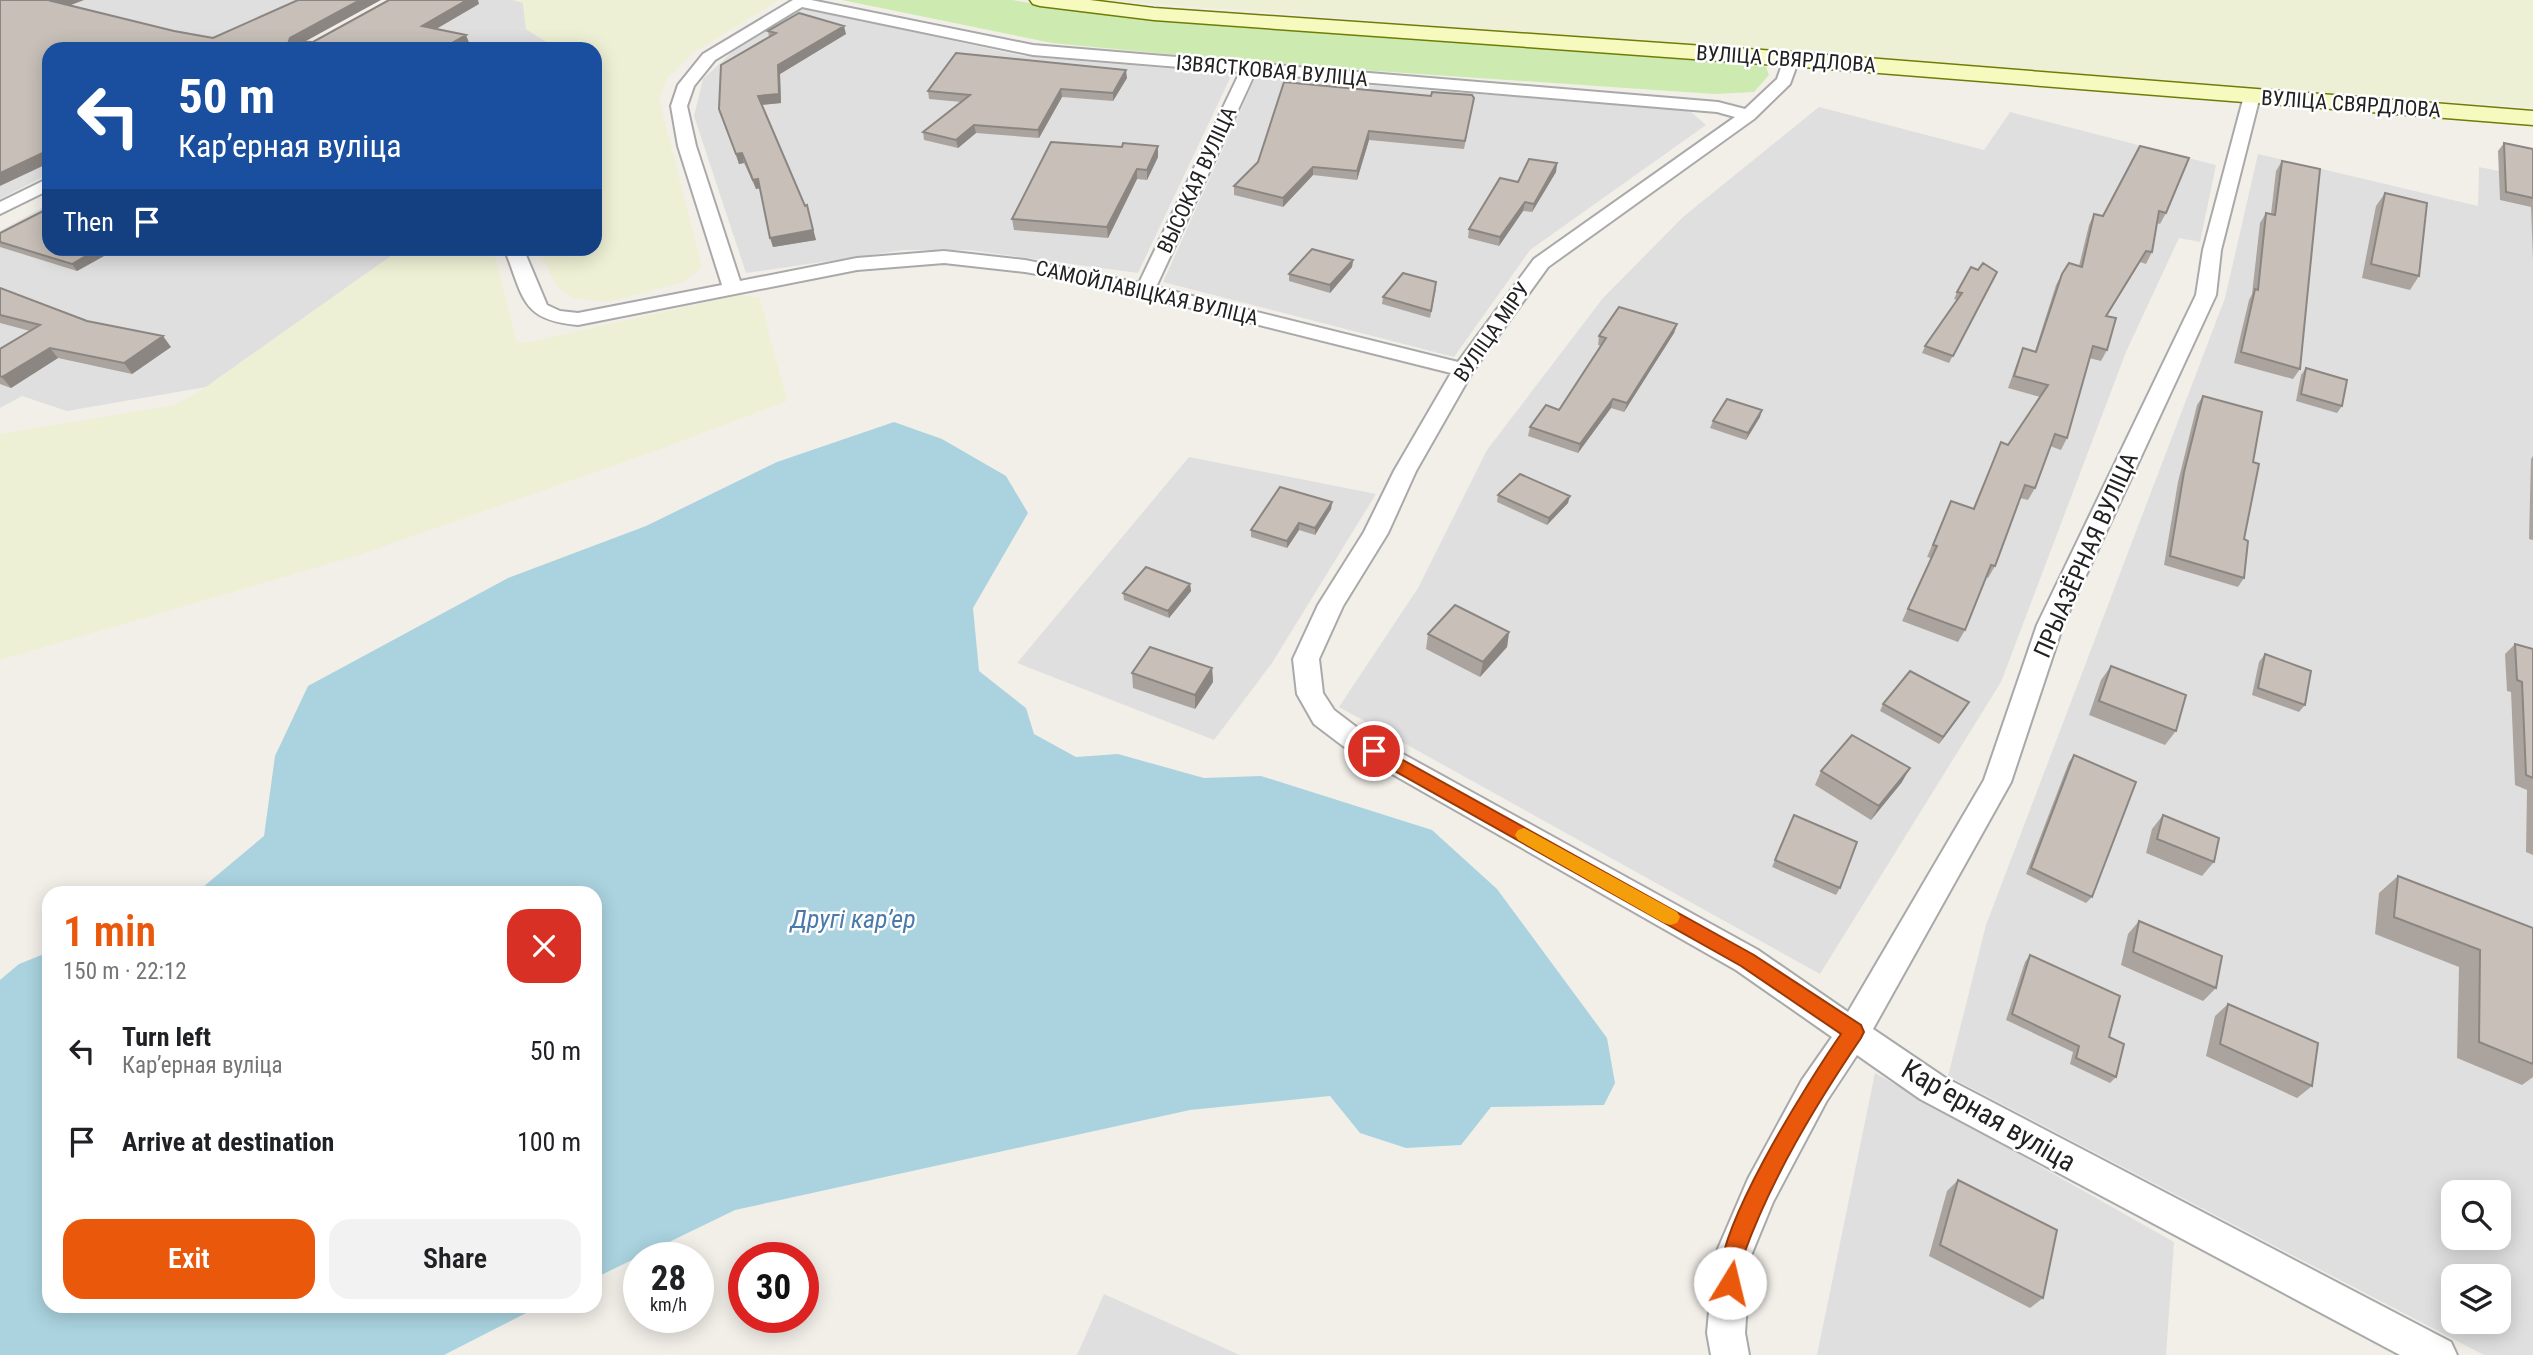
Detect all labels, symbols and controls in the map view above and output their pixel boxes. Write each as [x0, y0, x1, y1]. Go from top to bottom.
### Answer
street label: ВУЛІЦА СВЯРДЛОВА [1695, 41, 1877, 77]
street label: ІЗВЯСТКОВАЯ ВУЛІЦА [1175, 51, 1369, 91]
text: 50 m [178, 68, 275, 125]
icon: left [63, 70, 154, 161]
street label: ВУЛІЦА СВЯРДЛОВА [2260, 86, 2442, 122]
street label: ВЫСОКАЯ ВУЛІЦА [1153, 103, 1241, 257]
text: Карʼерная вуліца [178, 127, 401, 165]
icon: arrive [128, 203, 166, 241]
text: Then [63, 207, 114, 237]
street label: САМОЙЛАВІЦКАЯ ВУЛІЦА [1033, 256, 1261, 330]
street label: ВУЛІЦА МІРУ [1449, 278, 1535, 386]
street label: ПРЫАЗЁРНАЯ ВУЛІЦА [2028, 448, 2144, 662]
pin [1344, 721, 1404, 781]
icon: arrive [1355, 732, 1393, 770]
water label: Другі карʼер [788, 904, 916, 934]
text: 1 min [63, 907, 156, 956]
button: close [507, 909, 581, 983]
text: 150 m · 22:12 [63, 958, 187, 985]
text: Turn left [122, 1022, 211, 1052]
icon: left [63, 1032, 101, 1070]
text: 50 m [530, 1036, 581, 1066]
text: Карʼерная вуліца [122, 1052, 283, 1079]
street label: Карʼерная вуліца [1896, 1052, 2082, 1179]
icon: arrive [63, 1123, 101, 1161]
text: Arrive at destination [122, 1127, 334, 1157]
text: 100 m [517, 1127, 581, 1157]
map controls [2441, 1180, 2511, 1334]
button: search [2441, 1180, 2511, 1250]
button: Exit [63, 1219, 315, 1299]
button: Share [329, 1219, 581, 1299]
speed limit sign: 30 [728, 1242, 819, 1333]
position arrow [1693, 1246, 1767, 1320]
text: 28 [651, 1258, 686, 1299]
button: layers [2441, 1264, 2511, 1334]
text: km/h [650, 1294, 687, 1315]

